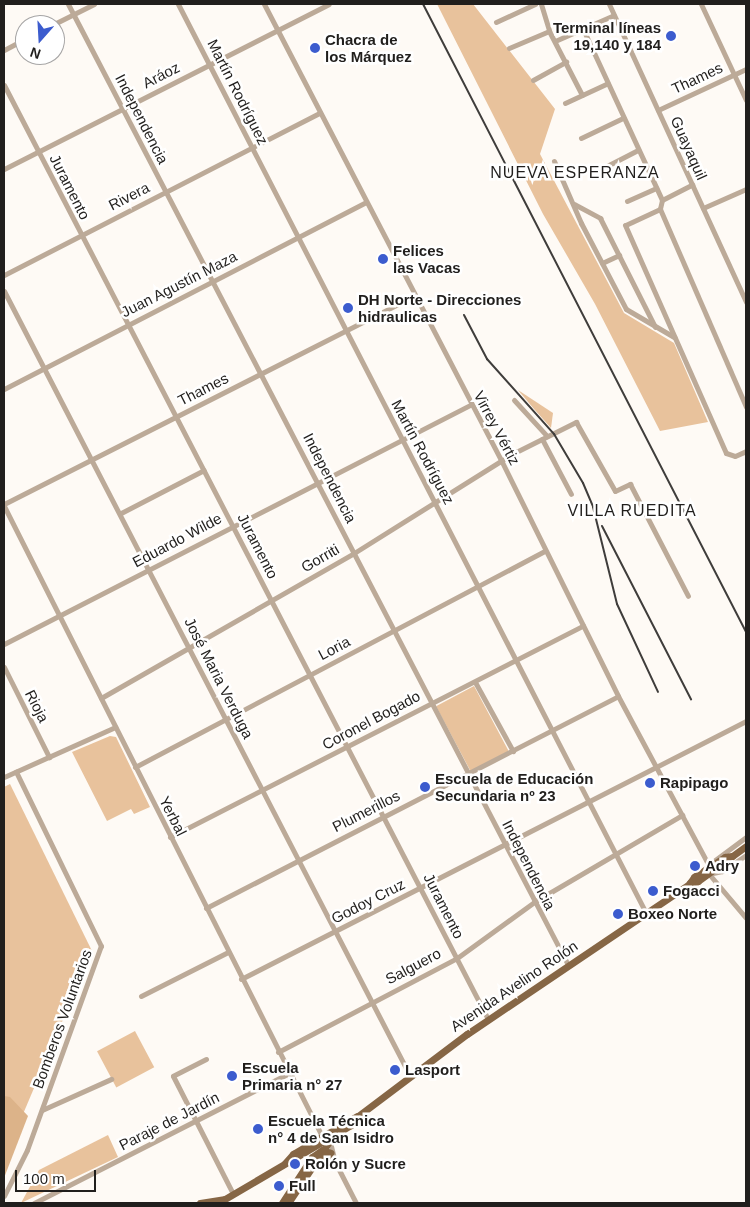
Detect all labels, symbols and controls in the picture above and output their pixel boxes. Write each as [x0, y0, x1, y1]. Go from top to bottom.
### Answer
north arrow [15, 15, 65, 65]
place label: Terminal líneas 19,140 y 184 [553, 18, 661, 53]
place label: Chacra de los Márquez [325, 30, 412, 65]
marker: Terminal líneas 19,140 y 184 [665, 30, 677, 42]
street label: Martín Rodríguez [204, 36, 272, 148]
marker: Chacra de los Márquez [309, 42, 321, 54]
text: N [28, 44, 43, 62]
street label: Aráoz [139, 58, 183, 92]
street label: Thames [669, 58, 725, 98]
street label: Independencia [112, 71, 172, 167]
street label: Guayaquil [667, 113, 711, 183]
street label: Juramento [46, 151, 94, 223]
district label: NUEVA ESPERANZA [488, 163, 662, 183]
street label: Rivera [106, 178, 152, 214]
place label: Felices las Vacas [393, 241, 461, 276]
street label: Juan Agustín Maza [118, 247, 240, 321]
marker: Felices las Vacas [377, 253, 389, 265]
place label: DH Norte - Direcciones hidraulicas [358, 290, 521, 325]
marker: DH Norte - Direcciones hidraulicas [342, 302, 354, 314]
street label: Thames [175, 369, 231, 409]
street label: Virrey Vértiz [470, 388, 524, 468]
street label: Martín Rodríguez [388, 397, 458, 507]
street label: Independencia [300, 430, 360, 526]
district label: VILLA RUEDITA [565, 501, 699, 521]
street label: Eduardo Wilde [129, 509, 225, 571]
street label: Juramento [234, 510, 282, 582]
street label: Gorriti [298, 540, 342, 576]
street label: José Maria Verduga [181, 614, 257, 742]
street label: Loria [315, 632, 353, 664]
street label: Rioja [21, 687, 53, 725]
street label: Coronel Bogado [319, 687, 423, 753]
place label: Escuela de Educación Secundaria nº 23 [435, 769, 593, 804]
place label: Rapipago [660, 774, 728, 792]
marker: Rapipago [644, 777, 656, 789]
marker: Escuela de Educación Secundaria nº 23 [419, 781, 431, 793]
street label: Plumerillos [329, 786, 403, 836]
street label: Yerbal [155, 793, 191, 839]
street label: Independencia [499, 817, 559, 913]
place label: Adry [705, 857, 739, 875]
marker: Adry [689, 860, 701, 872]
street label: Juramento [420, 870, 468, 942]
street label: Godoy Cruz [328, 875, 408, 927]
place label: Fogacci [663, 882, 720, 900]
marker: Fogacci [647, 885, 659, 897]
place label: Boxeo Norte [628, 905, 717, 923]
marker: Boxeo Norte [612, 908, 624, 920]
street label: Avenida Avelino Rolón [447, 936, 581, 1036]
street label: Salguero [382, 944, 444, 988]
street label: Bomberos Voluntarios [28, 947, 96, 1091]
place label: Escuela Primaria n° 27 [242, 1058, 342, 1093]
place label: Lasport [405, 1061, 460, 1079]
marker: Lasport [389, 1064, 401, 1076]
marker: Escuela Primaria n° 27 [226, 1070, 238, 1082]
street label: Paraje de Jardín [116, 1088, 222, 1154]
place label: Escuela Técnica n° 4 de San Isidro [268, 1111, 394, 1146]
marker: Escuela Técnica n° 4 de San Isidro [252, 1123, 264, 1135]
place label: Rolón y Sucre [305, 1155, 406, 1173]
marker: Rolón y Sucre [289, 1158, 301, 1170]
scale bar [18, 1160, 99, 1192]
text: 100 m [23, 1170, 65, 1187]
place label: Full [289, 1177, 316, 1195]
marker: Full [273, 1180, 285, 1192]

